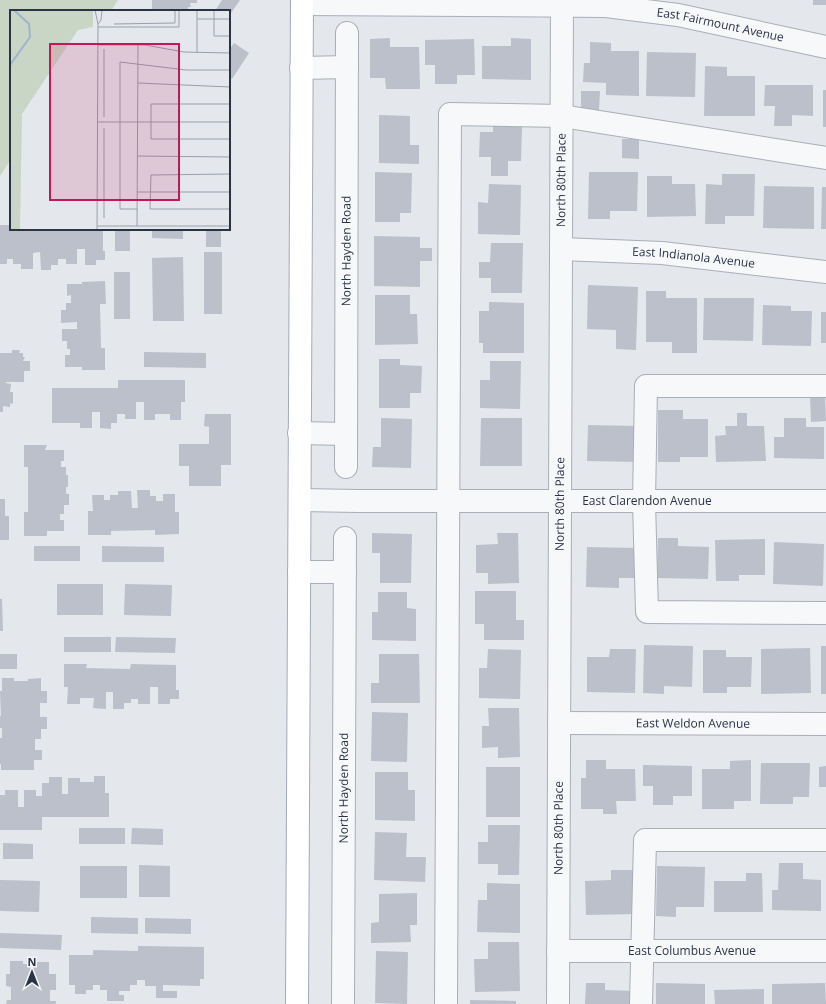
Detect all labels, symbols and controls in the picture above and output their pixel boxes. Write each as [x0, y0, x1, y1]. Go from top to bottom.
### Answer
street label: East Fairmount Avenue [656, 3, 786, 46]
inset map [10, 10, 230, 230]
street label: North 80th Place [552, 133, 569, 227]
street label: North Hayden Road [337, 196, 355, 306]
street label: East Indianola Avenue [632, 243, 756, 272]
street label: North 80th Place [551, 457, 568, 551]
street label: East Clarendon Avenue [582, 492, 712, 509]
street label: East Weldon Avenue [636, 714, 750, 732]
street label: North Hayden Road [335, 733, 352, 843]
street label: North 80th Place [550, 781, 567, 875]
street label: East Columbus Avenue [628, 942, 756, 959]
north arrow [12, 952, 52, 992]
text: N [28, 954, 36, 969]

